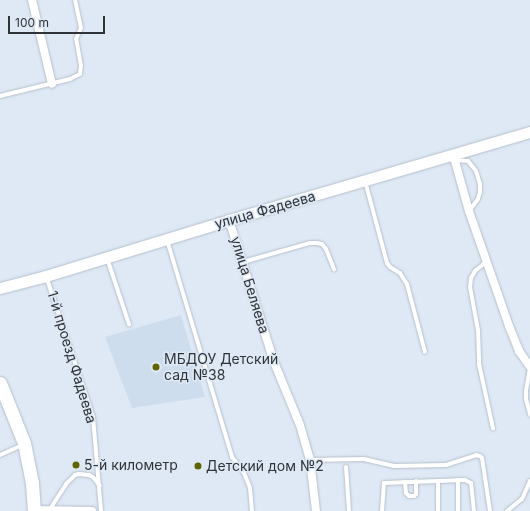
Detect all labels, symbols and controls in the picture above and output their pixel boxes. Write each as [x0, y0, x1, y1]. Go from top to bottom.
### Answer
scale bar [10, 8, 107, 34]
text: 100 m [15, 15, 49, 30]
street label: улица Фадеева [213, 188, 317, 232]
street label: улица Беляева [227, 234, 273, 336]
street label: 1-й проезд Фадеева [44, 289, 100, 425]
place label: МБДОУ Детский сад №38 [164, 351, 278, 384]
marker: МБДОУ Детский сад №38 [151, 362, 161, 372]
place label: 5-й километр [84, 457, 178, 473]
place label: Детский дом №2 [206, 458, 324, 474]
marker: 5-й километр [71, 460, 81, 470]
marker: Детский дом №2 [193, 461, 203, 471]

